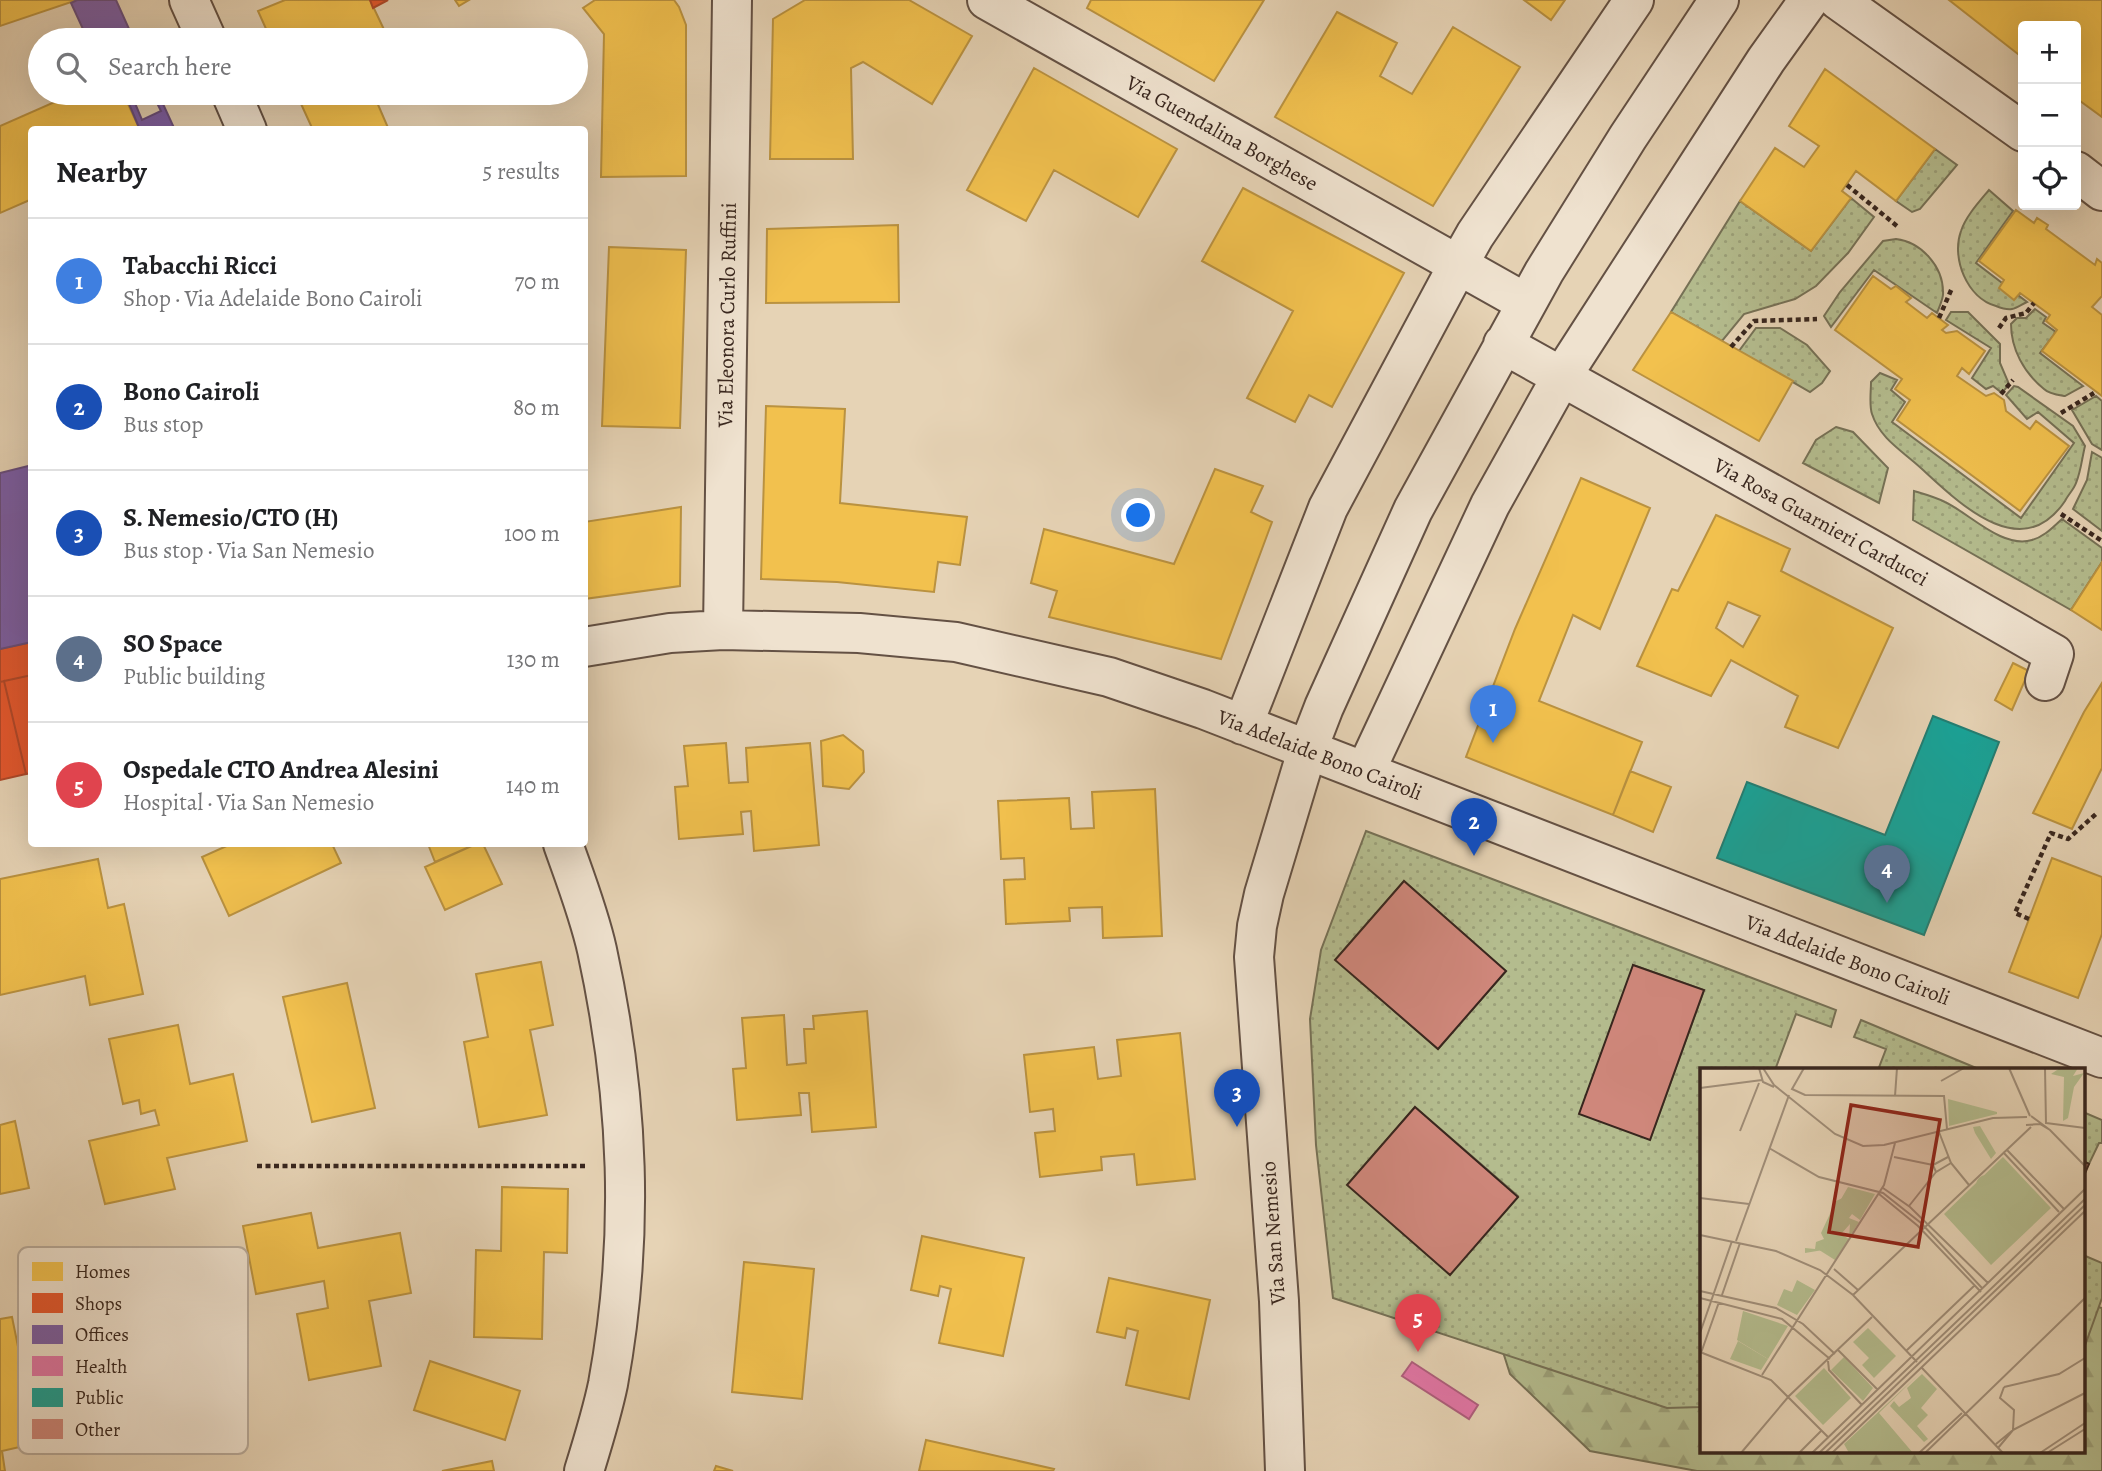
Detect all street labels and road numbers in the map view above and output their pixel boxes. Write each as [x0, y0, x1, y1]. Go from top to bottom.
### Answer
street label: Via Guendalina Borghese [1120, 68, 1323, 197]
street label: Via Eleonora Curlo Ruffini [711, 202, 743, 429]
street label: Via Rosa Guarnieri Carducci [1708, 451, 1933, 593]
street label: Via Adelaide Bono Cairoli [1213, 703, 1426, 807]
street label: Via Adelaide Bono Cairoli [1741, 908, 1954, 1012]
street label: Via San Nemesio [1254, 1160, 1292, 1307]

